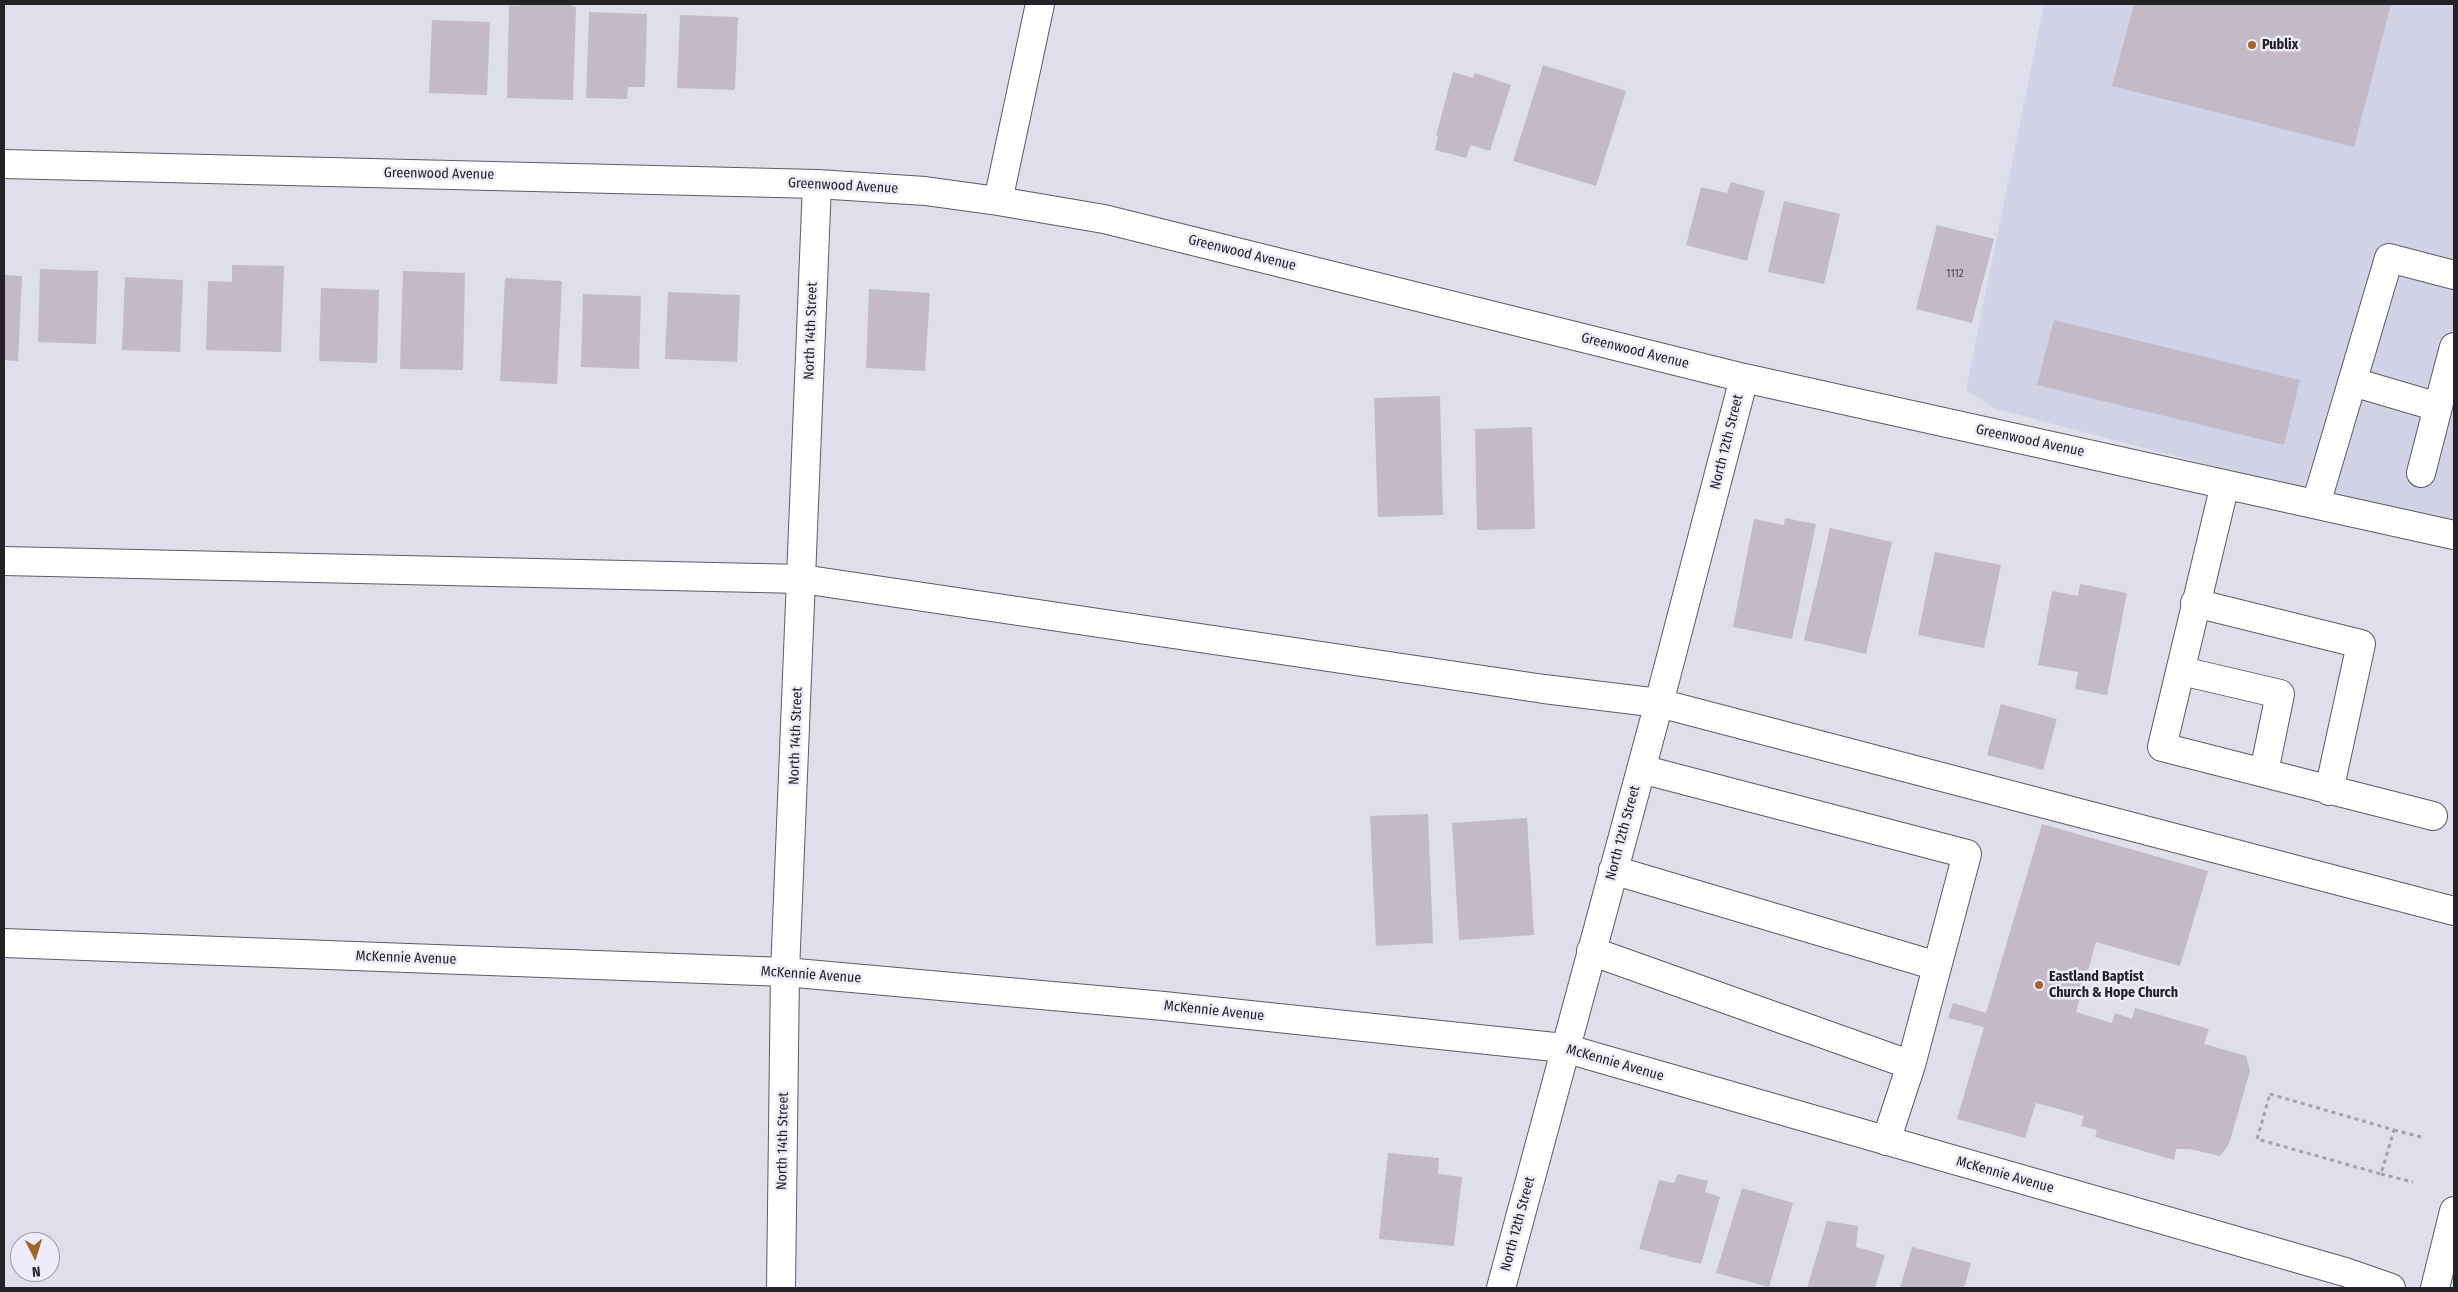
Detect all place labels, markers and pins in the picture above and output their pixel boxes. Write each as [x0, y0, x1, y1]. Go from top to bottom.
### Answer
place label: Publix [2262, 37, 2298, 53]
marker: Publix [2246, 39, 2258, 51]
place label: Eastland Baptist Church & Hope Church [2049, 969, 2178, 1002]
marker: Eastland Baptist Church & Hope Church [2033, 979, 2045, 991]

